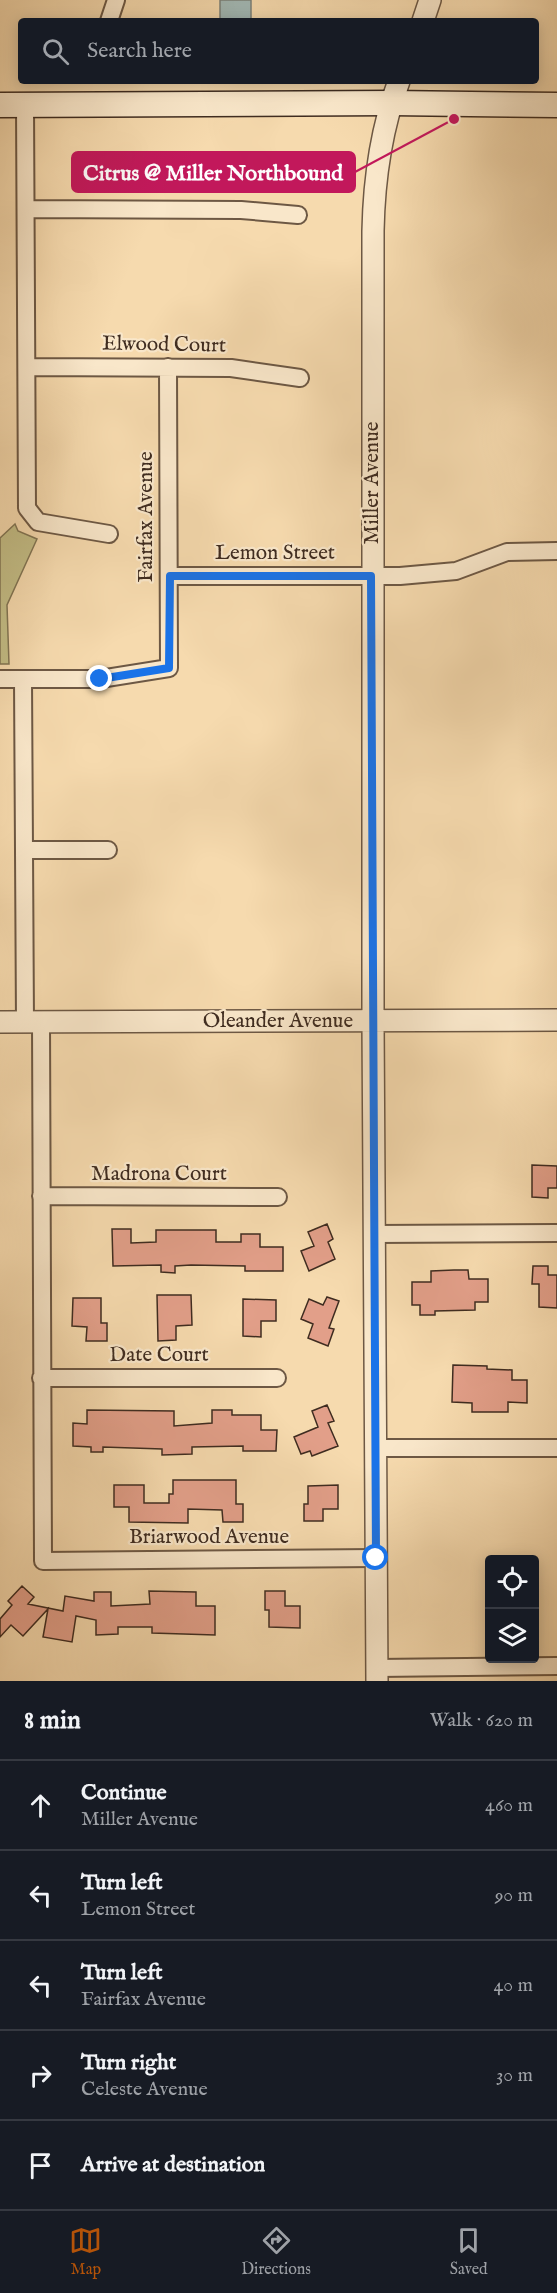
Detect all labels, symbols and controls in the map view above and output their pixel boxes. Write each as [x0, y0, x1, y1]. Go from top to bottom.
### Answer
search box [18, 18, 539, 84]
icon: search [39, 35, 72, 68]
text: Search here [87, 37, 192, 65]
callout: Citrus @ Miller Northbound [72, 152, 355, 192]
text: Citrus @ Miller Northbound [83, 160, 344, 188]
street label: Elwood Court [102, 330, 226, 360]
street label: Miller Avenue [359, 421, 386, 544]
street label: Fairfax Avenue [133, 451, 160, 583]
street label: Lemon Street [215, 540, 335, 567]
route end [86, 665, 112, 691]
street label: Oleander Avenue [203, 1008, 353, 1035]
street label: Madrona Court [91, 1161, 227, 1188]
street label: Date Court [109, 1342, 209, 1369]
street label: Briarwood Avenue [129, 1524, 289, 1551]
route start [362, 1544, 388, 1570]
map controls [485, 1555, 539, 1663]
button: locate [485, 1555, 539, 1609]
button: layers [485, 1609, 539, 1663]
text: 8 min [24, 1704, 81, 1737]
text: Walk · 620 m [430, 1708, 533, 1733]
text: Continue [81, 1779, 167, 1807]
icon: ahead [24, 1789, 57, 1822]
text: 460 m [485, 1793, 533, 1818]
text: Miller Avenue [81, 1807, 198, 1832]
text: Turn left [81, 1869, 163, 1897]
icon: left [24, 1879, 57, 1912]
text: 90 m [495, 1883, 533, 1908]
text: Lemon Street [81, 1897, 195, 1922]
text: Turn left [81, 1959, 163, 1987]
icon: left [24, 1969, 57, 2002]
text: 40 m [494, 1973, 533, 1998]
text: Fairfax Avenue [81, 1987, 206, 2012]
text: Turn right [81, 2049, 176, 2077]
icon: right [24, 2059, 57, 2092]
text: 30 m [496, 2063, 533, 2088]
text: Celeste Avenue [81, 2077, 208, 2102]
icon: arrive [24, 2149, 57, 2182]
text: Arrive at destination [81, 2151, 265, 2179]
tab: Map [69, 2224, 102, 2280]
tab: Directions [241, 2224, 311, 2280]
tab: Saved [450, 2224, 488, 2280]

